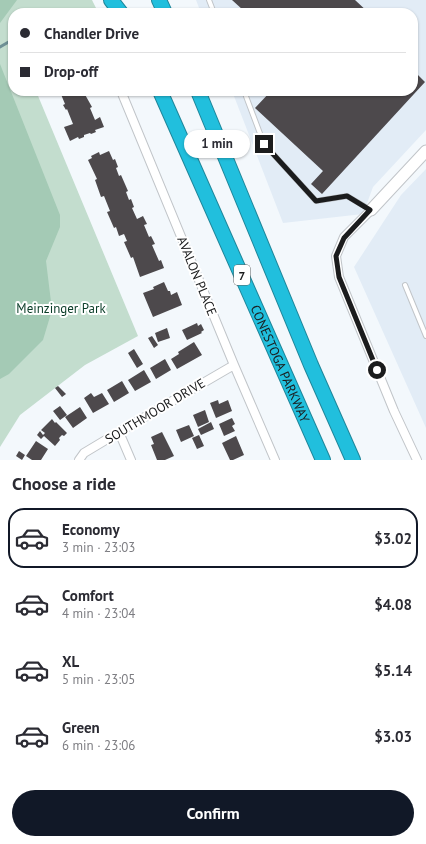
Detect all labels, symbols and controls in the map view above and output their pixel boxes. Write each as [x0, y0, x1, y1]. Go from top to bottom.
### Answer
text: Chandler Drive [44, 24, 139, 43]
text: Drop-off [44, 62, 98, 81]
callout: 1 min [184, 130, 250, 158]
text: 1 min [201, 135, 233, 152]
route end [255, 135, 273, 153]
street label: AVALON PLACE [173, 234, 221, 318]
road number: 7 [234, 265, 250, 285]
park label: Meinzinger Park [16, 300, 106, 317]
street label: CONESTOGA PARKWAY [247, 302, 314, 426]
route start [368, 361, 386, 379]
street label: SOUTHMOOR DRIVE [102, 374, 208, 448]
text: Choose a ride [12, 472, 116, 495]
icon: car [14, 520, 50, 556]
text: Economy [62, 520, 120, 539]
text: $3.02 [374, 529, 412, 548]
text: 3 min · 23:03 [62, 539, 135, 556]
icon: car [14, 586, 50, 622]
text: Comfort [62, 586, 114, 605]
text: $4.08 [374, 595, 412, 614]
text: 4 min · 23:04 [62, 605, 135, 622]
icon: car [14, 652, 50, 688]
text: XL [62, 652, 79, 671]
text: $5.14 [374, 661, 412, 680]
text: 5 min · 23:05 [62, 671, 135, 688]
icon: car [14, 718, 50, 754]
text: Green [62, 718, 100, 737]
text: $3.03 [374, 727, 412, 746]
text: 6 min · 23:06 [62, 737, 135, 754]
button: Confirm [12, 790, 414, 836]

